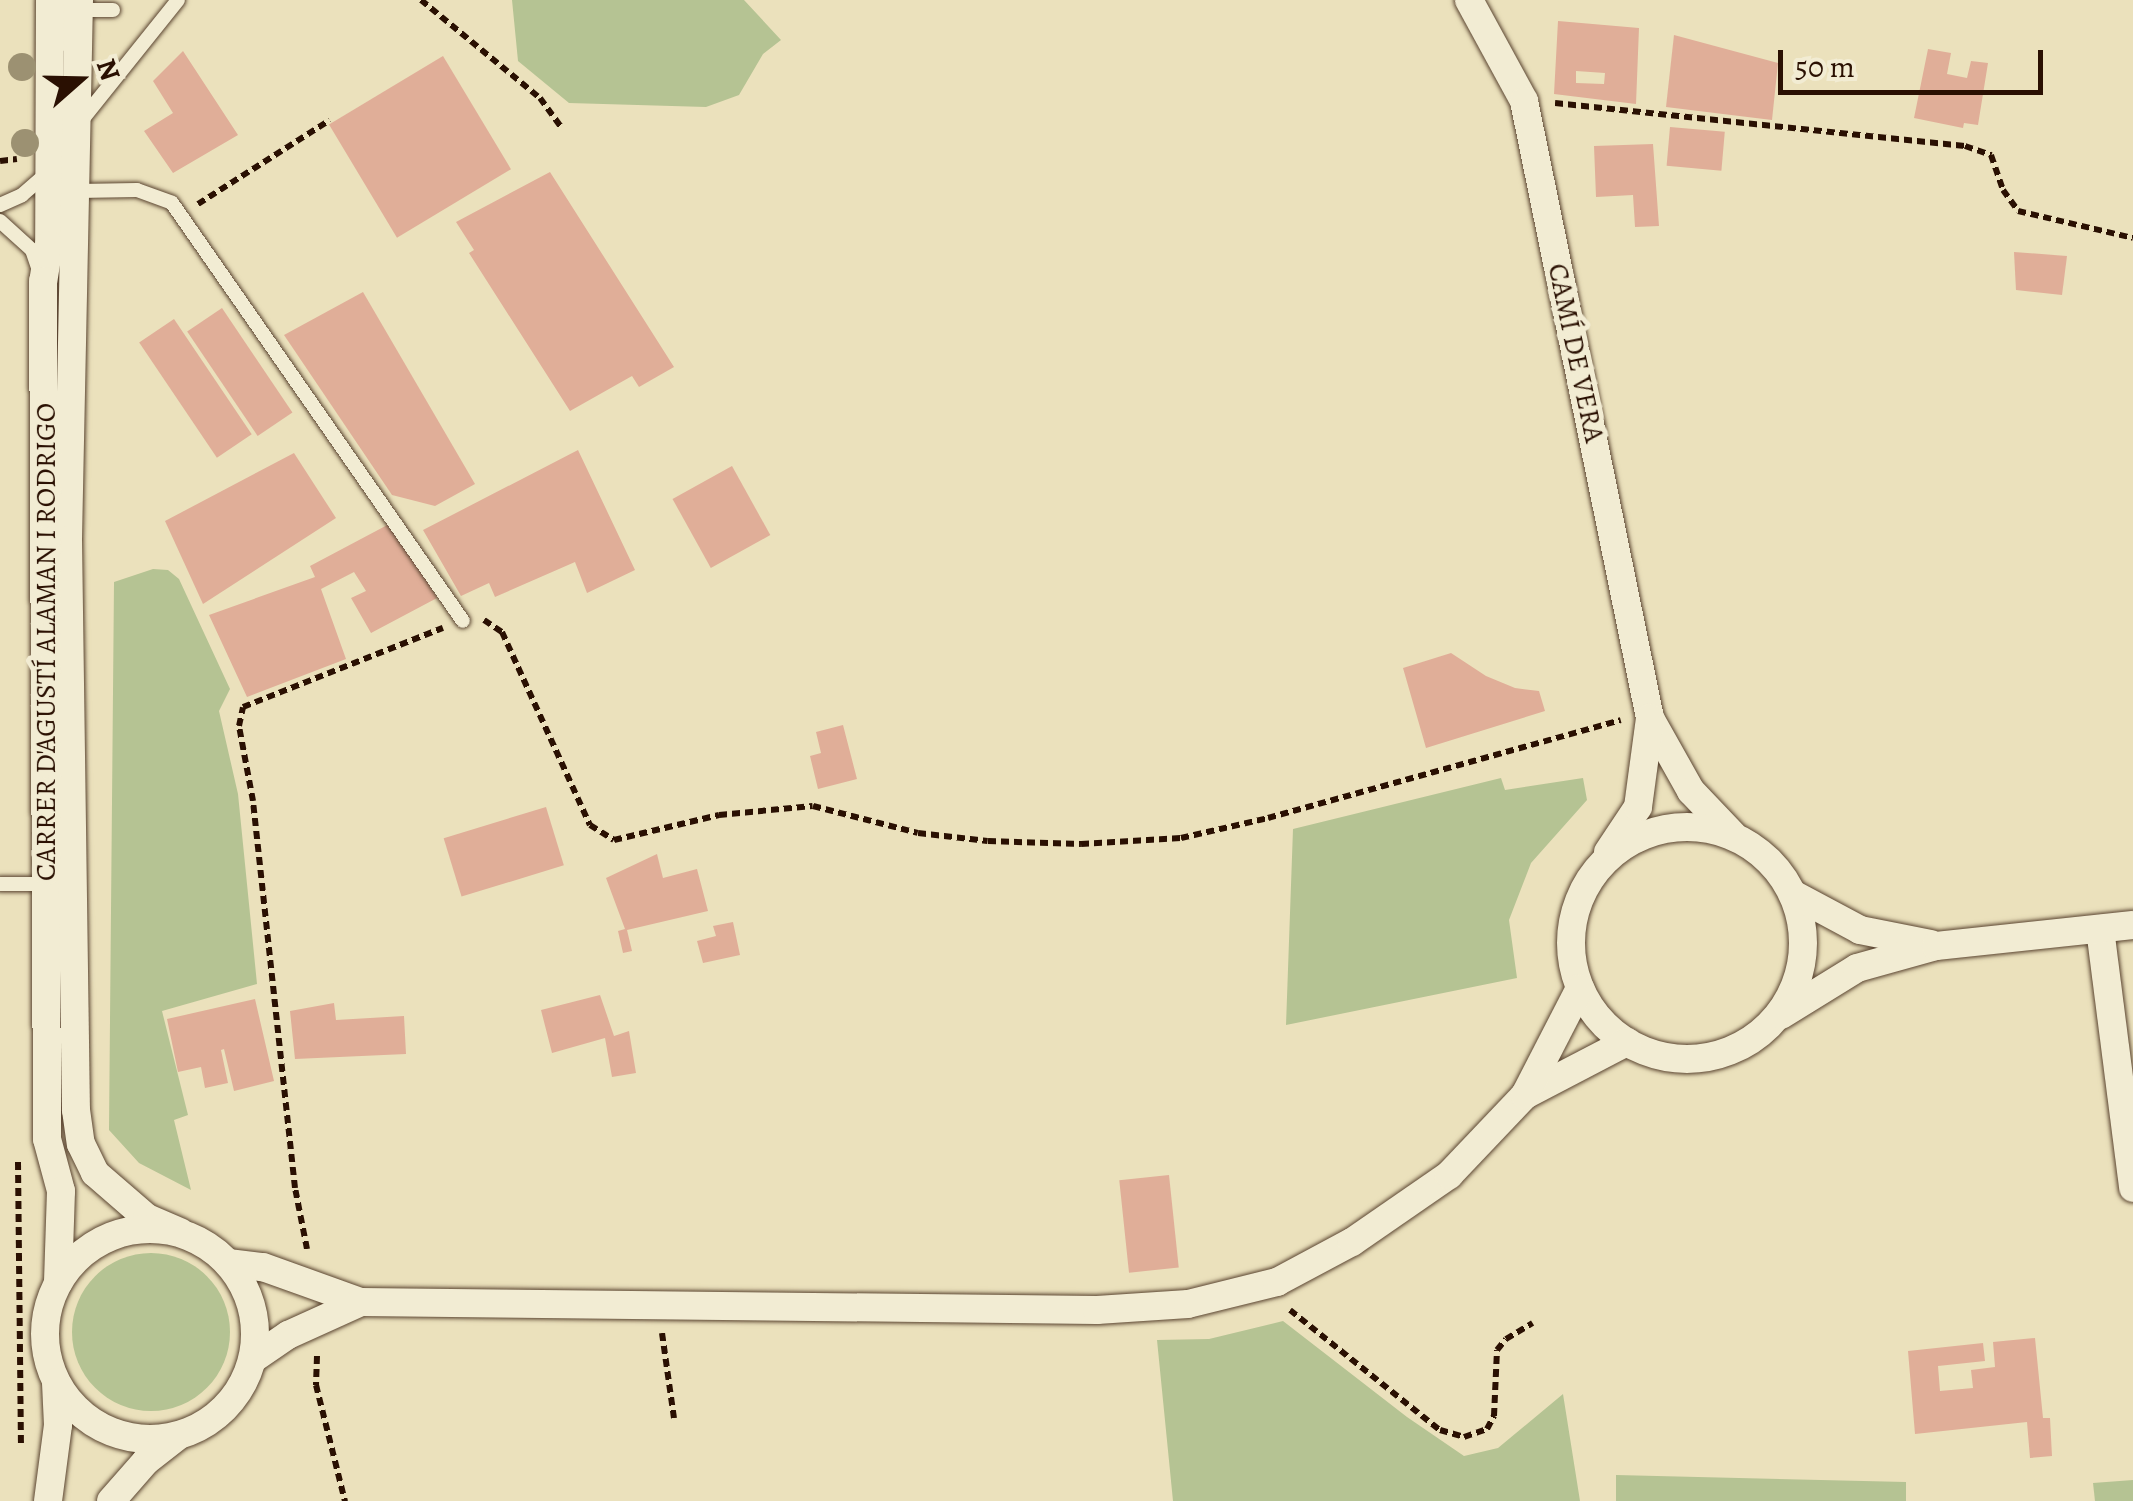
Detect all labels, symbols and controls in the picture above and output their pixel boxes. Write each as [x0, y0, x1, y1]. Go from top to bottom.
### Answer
north arrow [30, 30, 130, 130]
scale bar [1783, 30, 2048, 92]
text: 50 m [1795, 47, 1855, 87]
text: N [87, 54, 130, 86]
street label: CAMÍ DE VERA [1541, 260, 1611, 446]
street label: CARRER D'AGUSTÍ ALAMAN I RODRIGO [29, 403, 63, 881]

